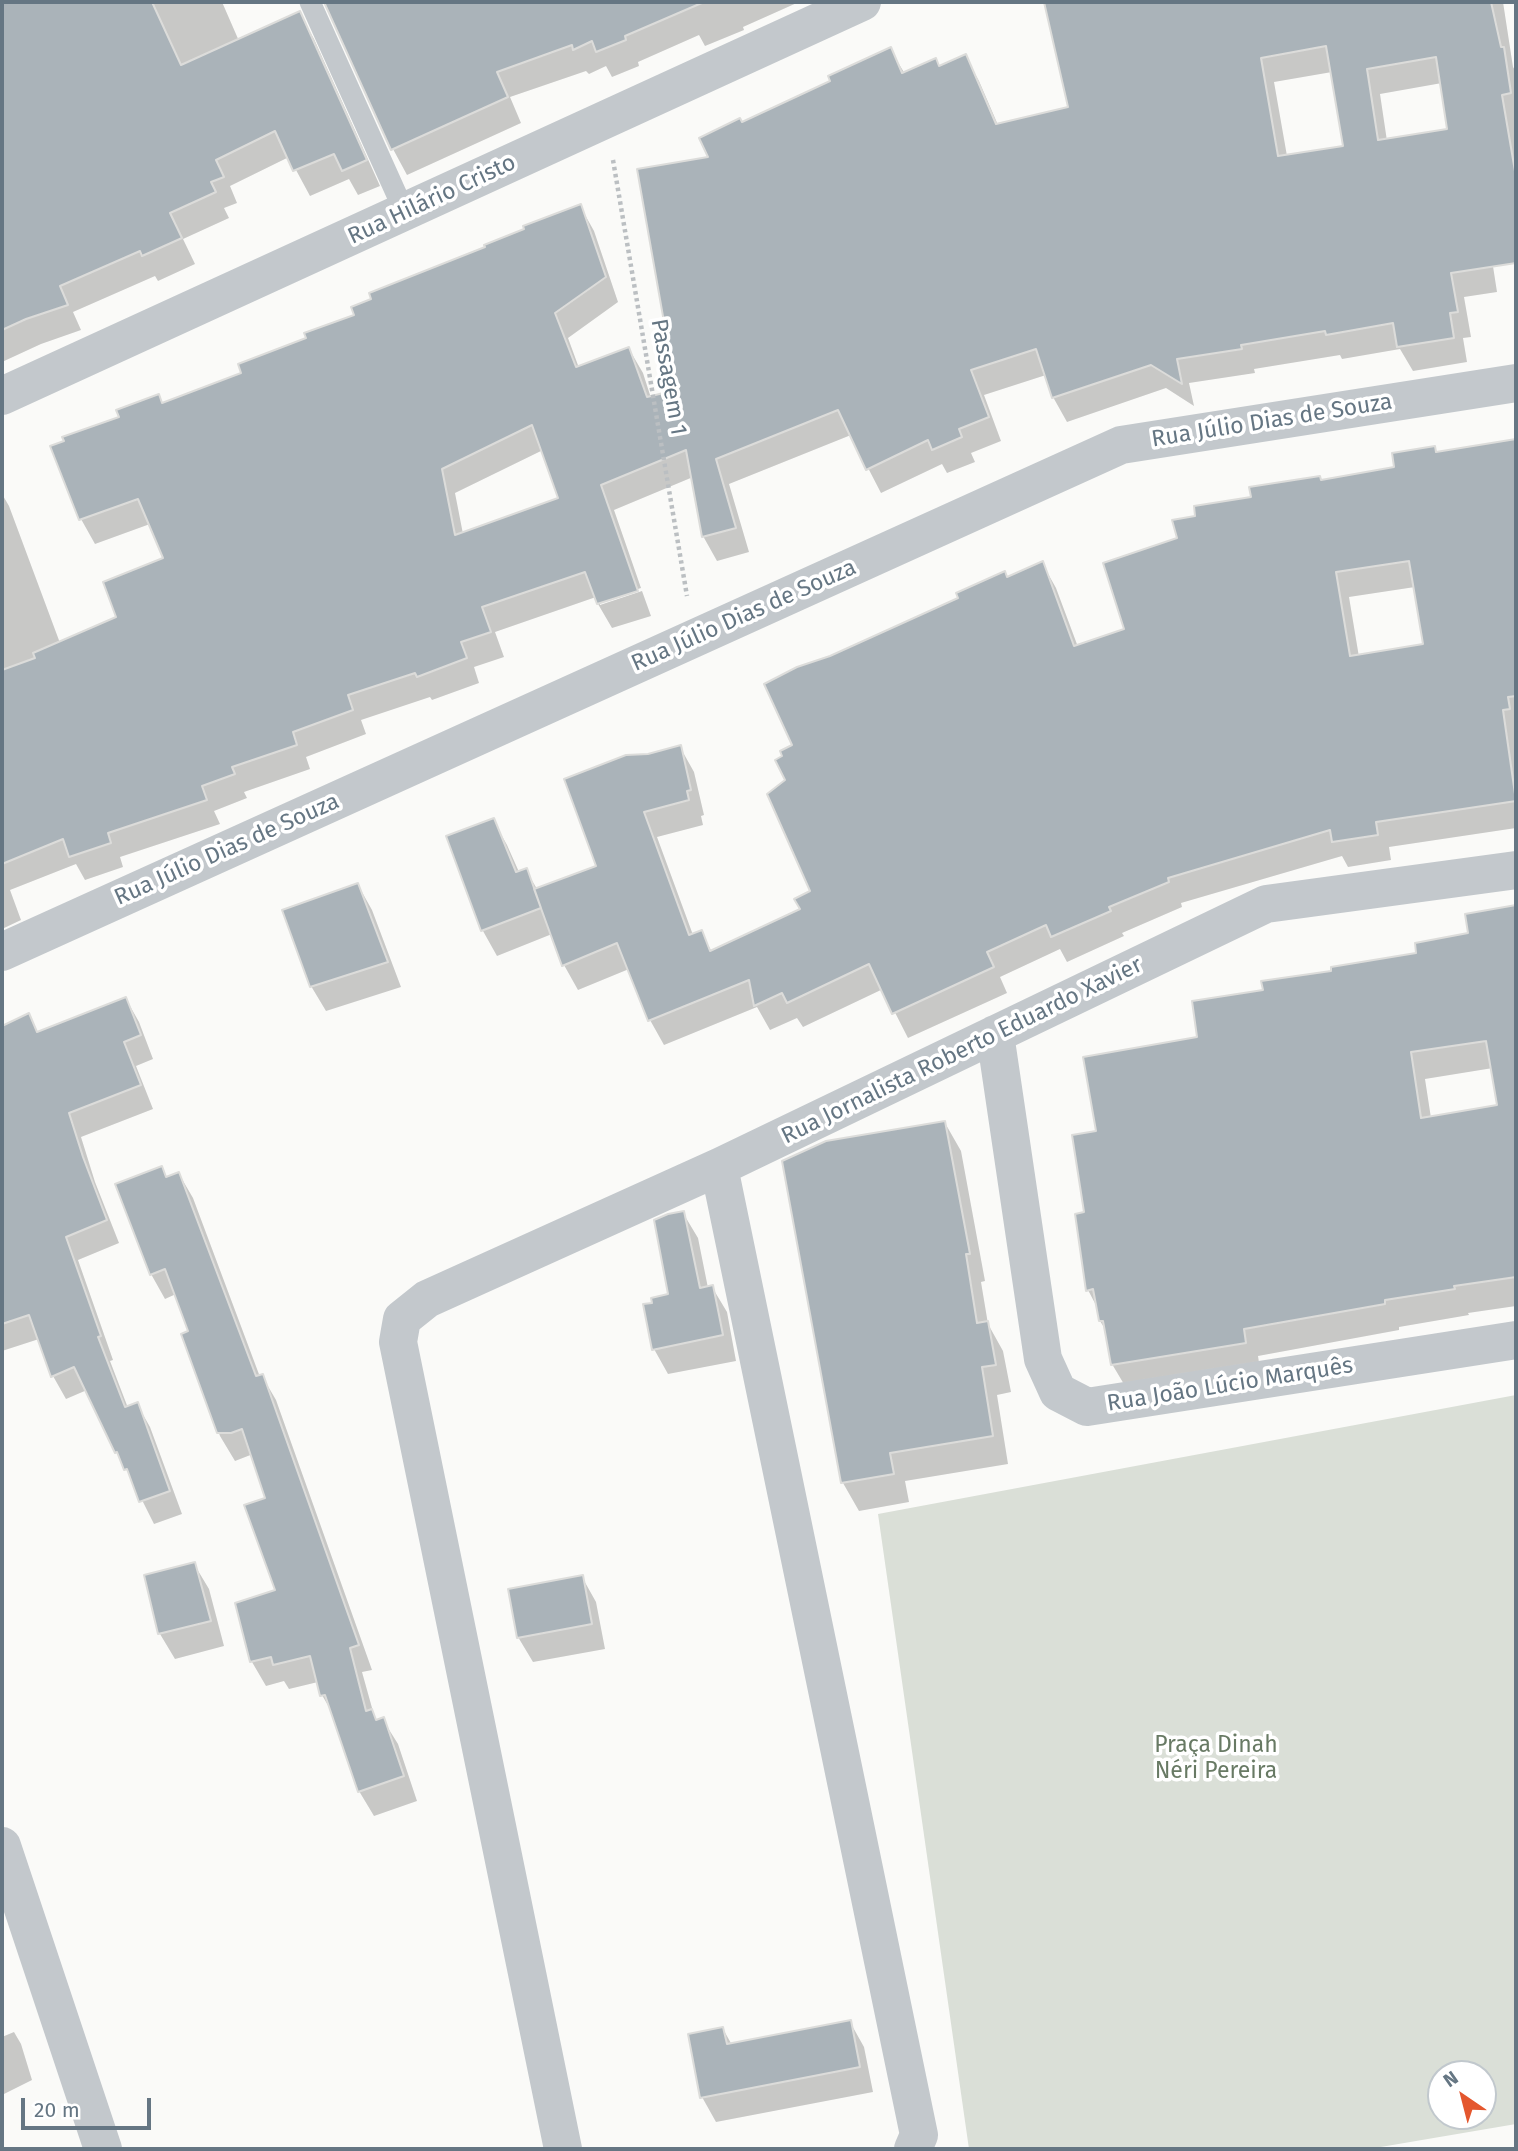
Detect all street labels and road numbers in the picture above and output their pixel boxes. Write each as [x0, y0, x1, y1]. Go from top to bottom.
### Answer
street label: Rua Hilário Cristo [344, 149, 520, 251]
street label: Passagem 1 [644, 317, 692, 437]
street label: Rua Júlio Dias de Souza [1150, 388, 1394, 454]
street label: Rua Júlio Dias de Souza [627, 554, 861, 678]
street label: Rua Júlio Dias de Souza [110, 788, 344, 912]
street label: Rua Jornalista Roberto Eduardo Xavier [777, 951, 1147, 1151]
street label: Rua João Lúcio Marquês [1105, 1352, 1355, 1418]

